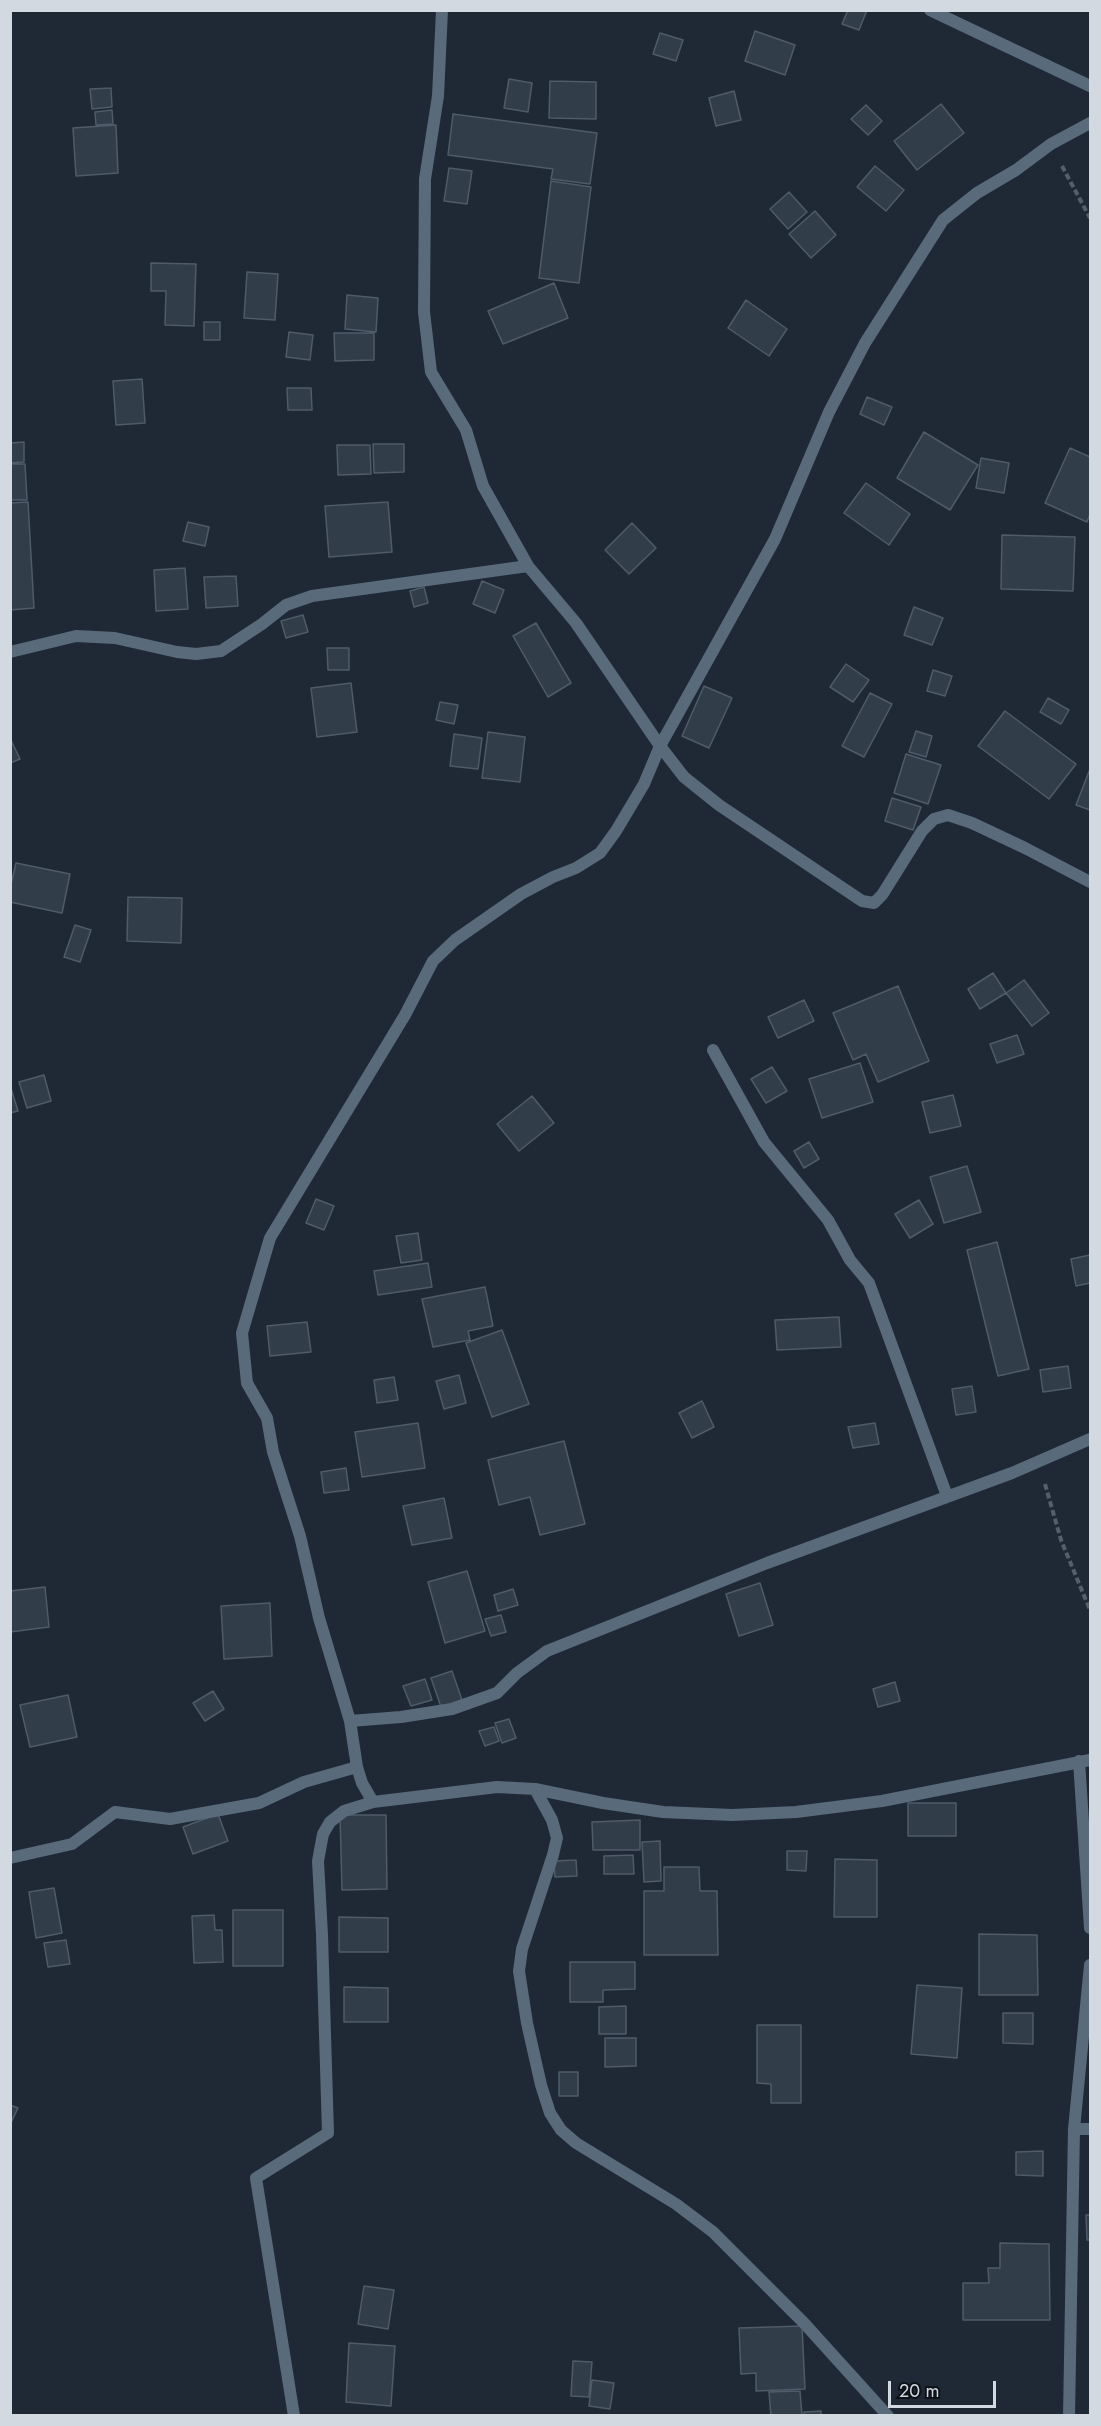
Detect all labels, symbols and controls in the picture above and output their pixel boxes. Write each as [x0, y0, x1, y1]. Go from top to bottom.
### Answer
scale bar [891, 2369, 999, 2407]
text: 20 m [899, 2378, 939, 2404]

